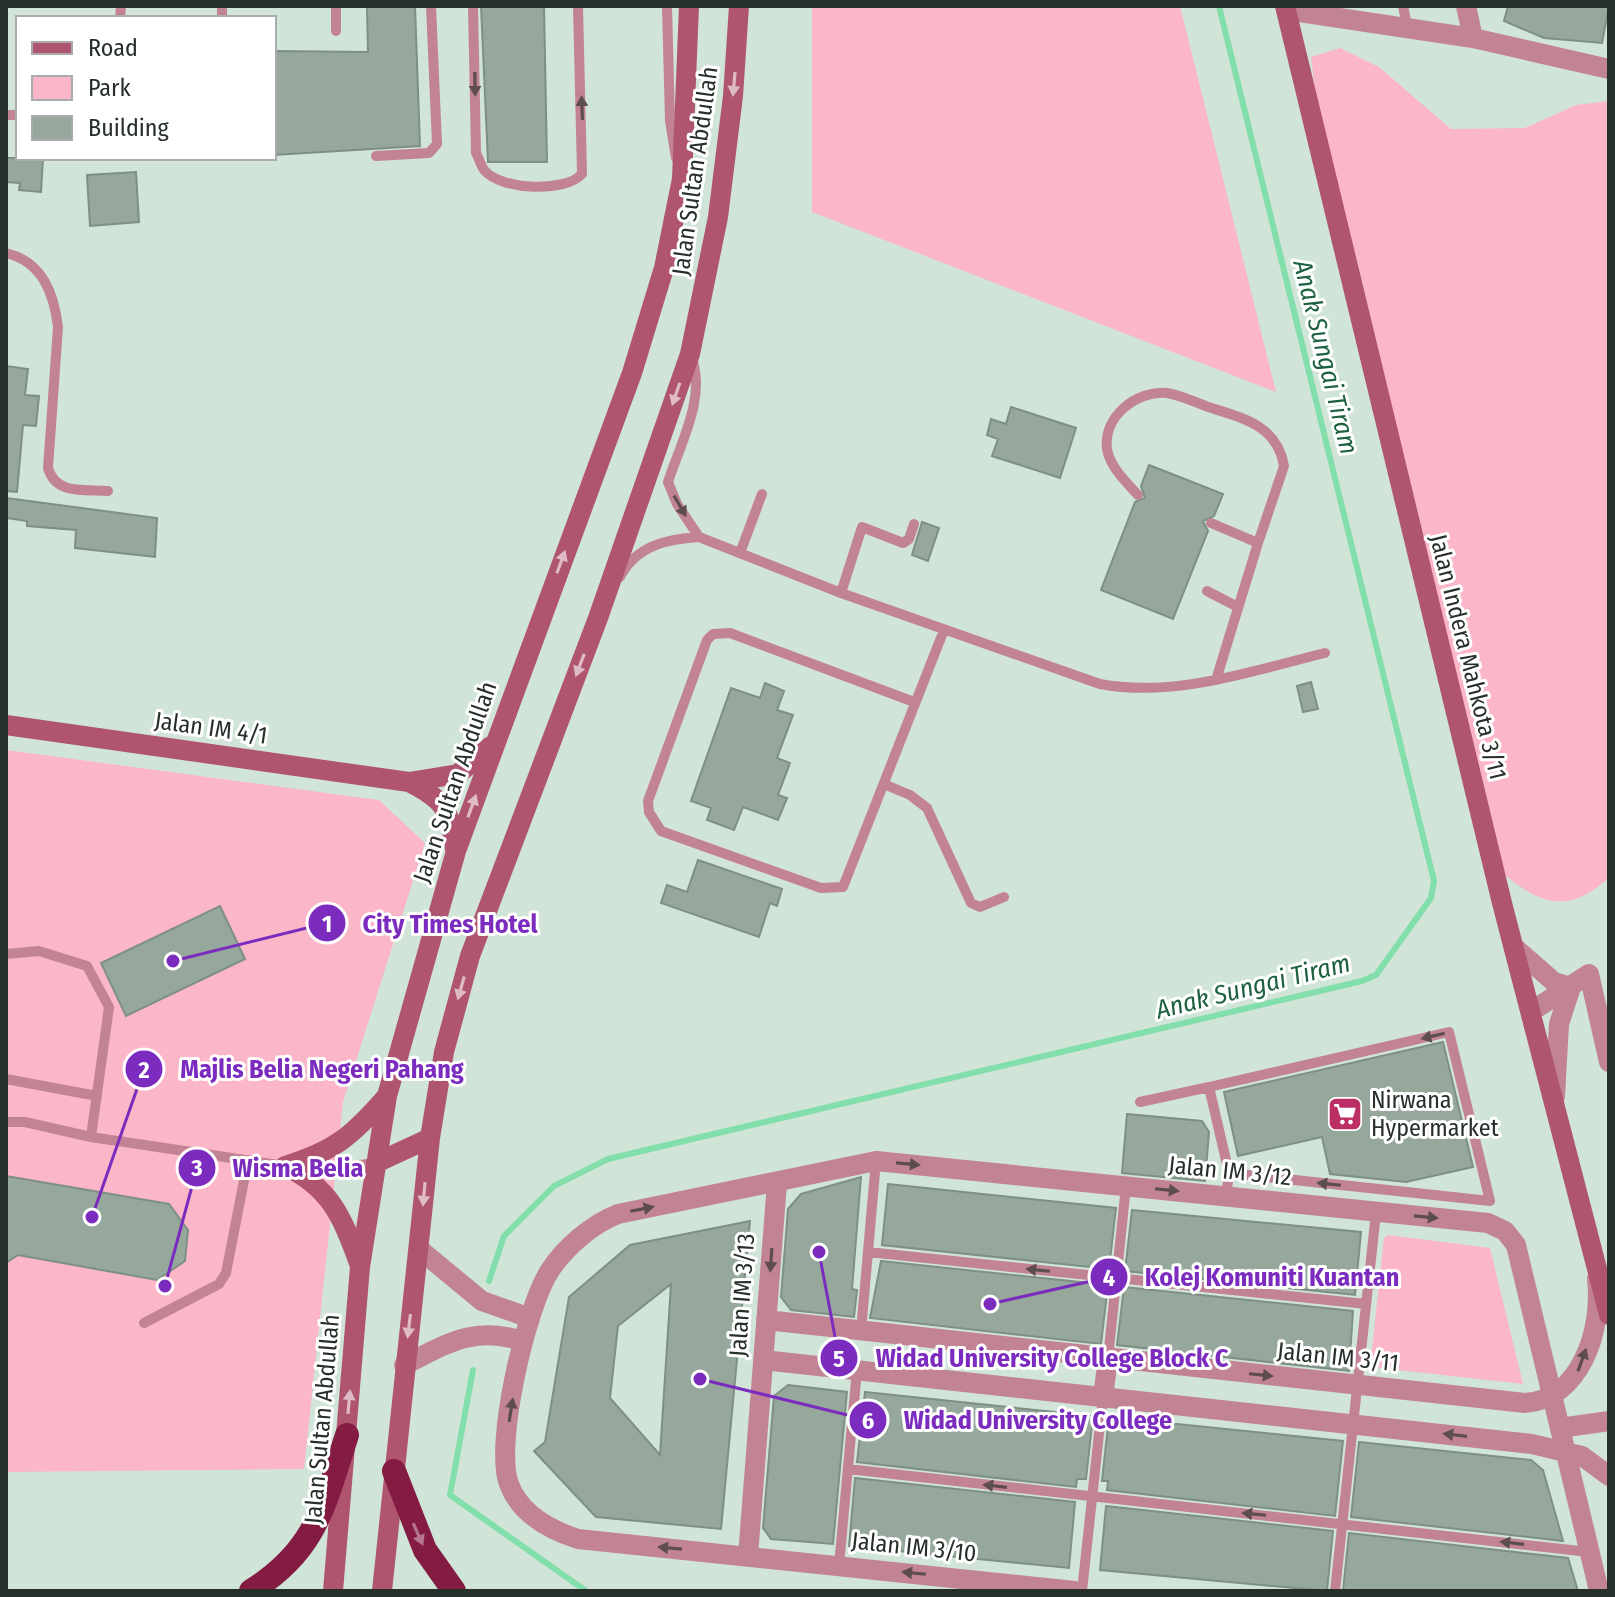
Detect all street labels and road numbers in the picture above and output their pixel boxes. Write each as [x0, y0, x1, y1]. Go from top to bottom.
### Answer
street label: Jalan Sultan Abdullah [666, 65, 724, 277]
street label: Jalan Indera Mahkota 3/11 [1424, 532, 1512, 782]
street label: Jalan Sultan Abdullah [407, 678, 503, 886]
street label: Jalan IM 4/1 [153, 706, 269, 750]
street label: Jalan IM 3/12 [1167, 1151, 1293, 1191]
street label: Jalan IM 3/13 [724, 1232, 760, 1358]
street label: Jalan Sultan Abdullah [299, 1313, 345, 1525]
street label: Jalan IM 3/11 [1276, 1337, 1400, 1377]
street label: Jalan IM 3/10 [850, 1527, 978, 1567]

